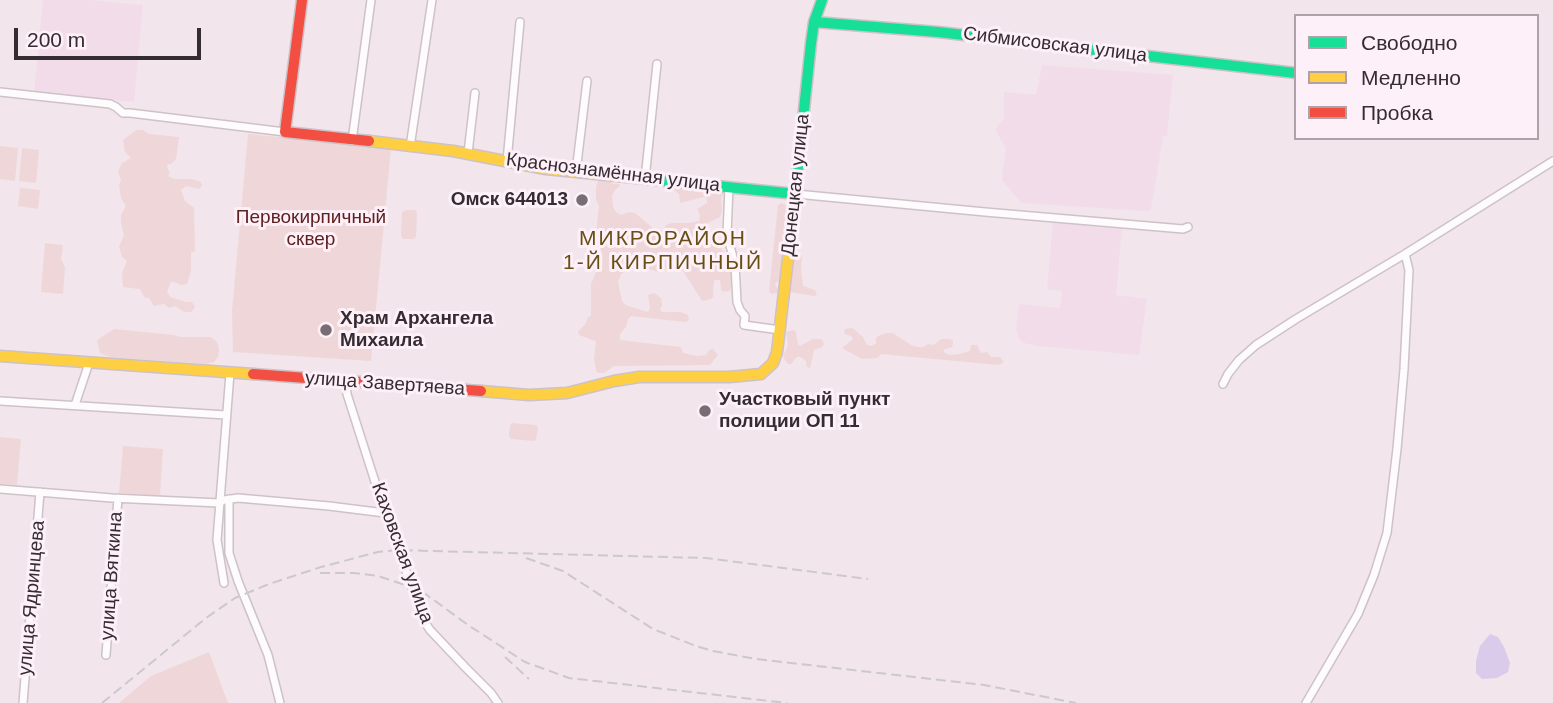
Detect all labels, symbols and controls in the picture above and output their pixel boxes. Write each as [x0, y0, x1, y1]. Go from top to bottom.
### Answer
scale bar [18, 14, 205, 58]
legend [1294, 14, 1539, 140]
street label: Сибмисовская улица [962, 22, 1148, 68]
text: 200 m [27, 28, 85, 51]
text: Свободно [1361, 31, 1458, 54]
text: Медленно [1361, 66, 1461, 89]
text: Пробка [1361, 101, 1433, 124]
street label: Донецкая улица [777, 113, 815, 257]
street label: Краснознамённая улица [505, 149, 721, 197]
place label: Омск 644013 [451, 189, 568, 211]
marker: Омск 644013 [574, 192, 590, 208]
park label: Первокирпичный сквер [236, 207, 386, 251]
district label: МИКРОРАЙОН 1-Й КИРПИЧНЫЙ [565, 226, 761, 276]
place label: Храм Архангела Михаила [340, 308, 493, 352]
marker: Храм Архангела Михаила [318, 322, 334, 338]
street label: улица Завертяева [304, 367, 466, 401]
place label: Участковый пункт полиции ОП 11 [719, 389, 890, 433]
marker: Участковый пункт полиции ОП 11 [697, 403, 713, 419]
street label: Каховская улица [366, 480, 438, 626]
street label: улица Вяткина [96, 511, 128, 641]
street label: улица Ядринцева [14, 519, 50, 677]

